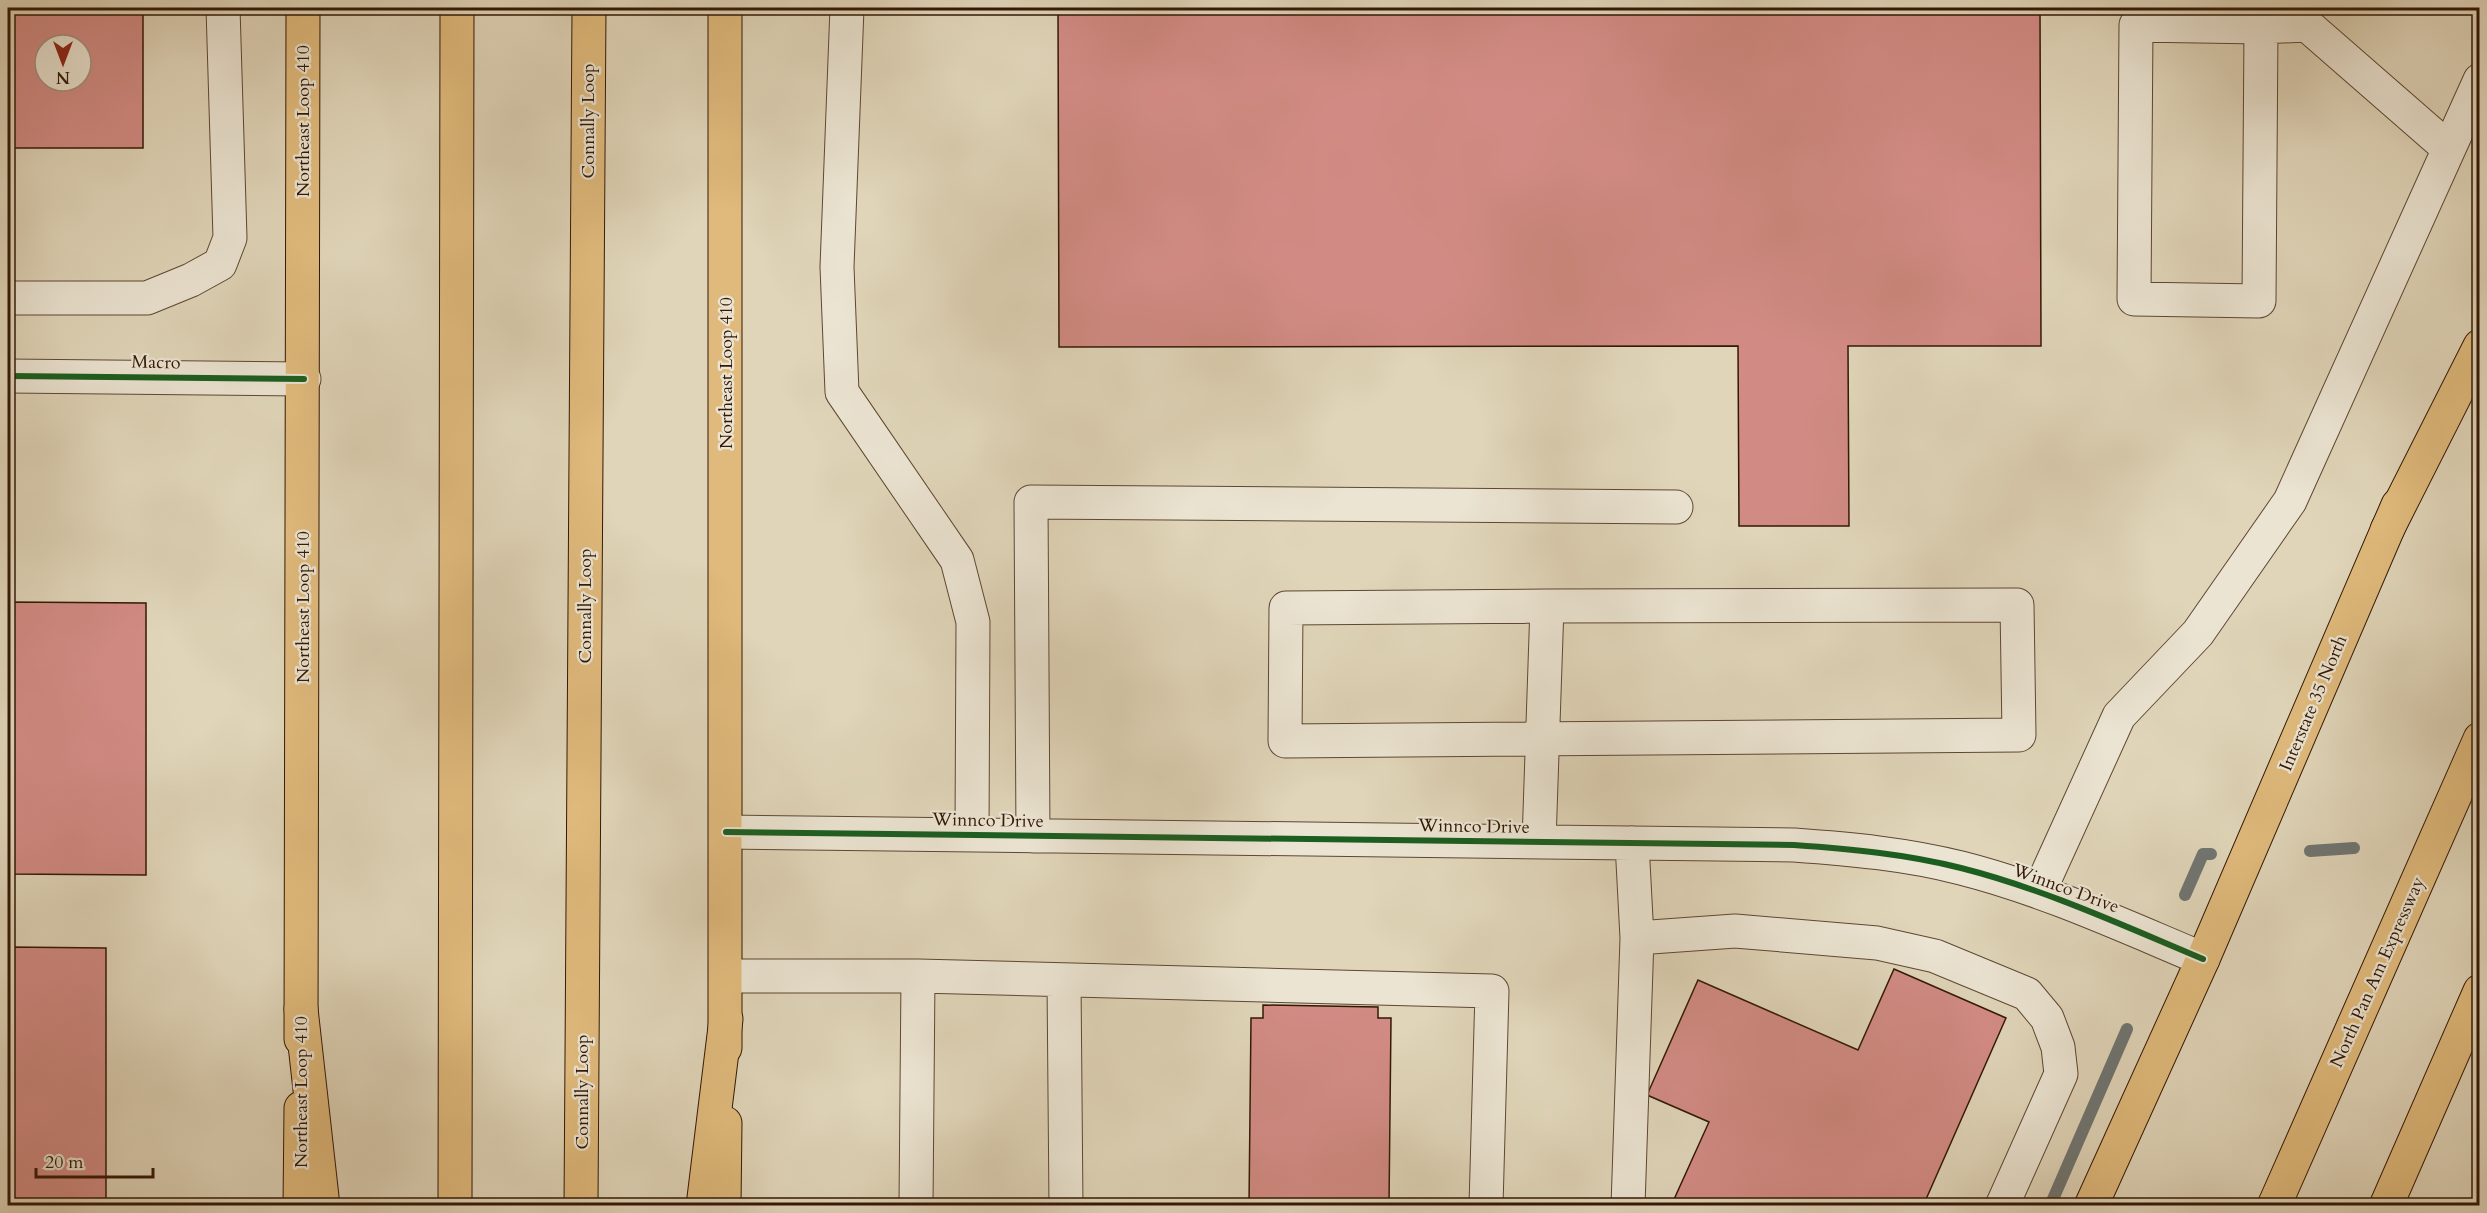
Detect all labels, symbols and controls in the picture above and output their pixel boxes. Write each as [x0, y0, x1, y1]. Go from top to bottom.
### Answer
north arrow [33, 33, 93, 93]
street label: Northeast Loop 410 [291, 45, 316, 197]
street label: Connally Loop [576, 63, 601, 179]
text: N [56, 66, 70, 88]
street label: Northeast Loop 410 [714, 297, 739, 449]
street label: Macro [131, 350, 181, 375]
street label: Northeast Loop 410 [291, 531, 316, 683]
street label: Connally Loop [573, 548, 598, 664]
street label: Interstate 35 North [2274, 631, 2353, 775]
street label: Winnco Drive [931, 807, 1044, 834]
street label: Winnco Drive [1417, 813, 1530, 840]
street label: Winnco Drive [2008, 857, 2123, 919]
street label: North Pan Am Expressway [2324, 872, 2431, 1072]
street label: Northeast Loop 410 [289, 1016, 314, 1168]
street label: Connally Loop [570, 1034, 595, 1150]
scale bar [36, 1141, 153, 1179]
text: 20 m [45, 1150, 84, 1175]

